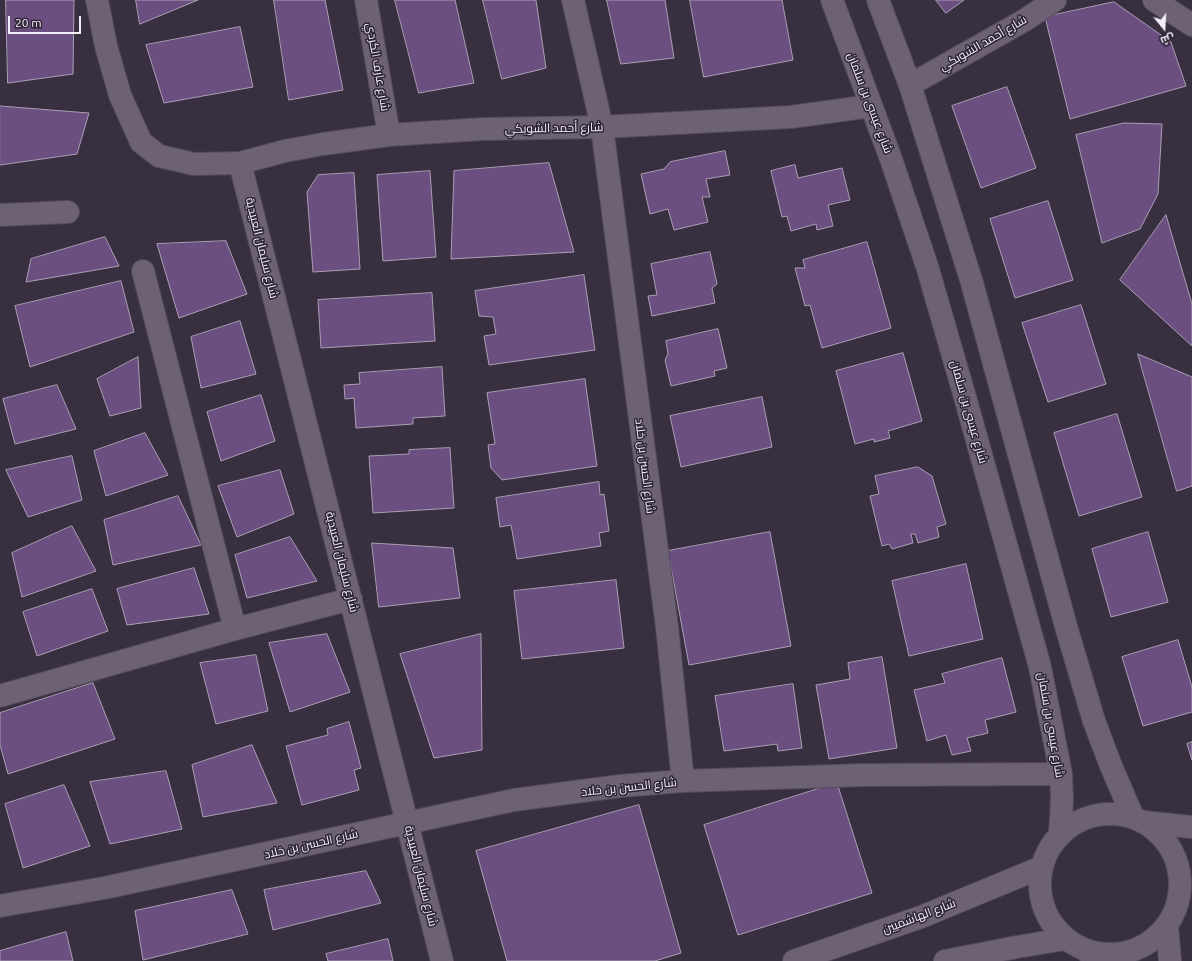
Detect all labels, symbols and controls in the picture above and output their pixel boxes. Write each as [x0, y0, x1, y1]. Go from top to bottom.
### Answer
scale bar [10, 8, 83, 34]
north arrow [1144, 8, 1184, 48]
street label: شارع أحمد الشوبكي [937, 12, 1029, 74]
text: 20 m [15, 16, 42, 29]
street label: شارع عارف الكردي [363, 22, 393, 112]
text: ش [1159, 32, 1176, 47]
street label: شارع عيسى بن سلمان [844, 51, 896, 155]
street label: شارع أحمد الشوبكي [505, 120, 603, 136]
street label: شارع سليمان العبيدية [243, 196, 281, 300]
street label: شارع عيسى بن سلمان [947, 359, 991, 465]
street label: شارع الحسن بن خلاد [632, 418, 658, 514]
street label: شارع سليمان العبيدية [323, 510, 361, 614]
street label: شارع عيسى بن سلمان [1035, 671, 1067, 779]
street label: شارع الحسن بن خلاد [581, 775, 677, 799]
street label: شارع سليمان العبيدية [402, 824, 440, 928]
street label: شارع الحسن بن خلاد [263, 826, 359, 862]
street label: شارع الهاشميين [880, 895, 958, 937]

